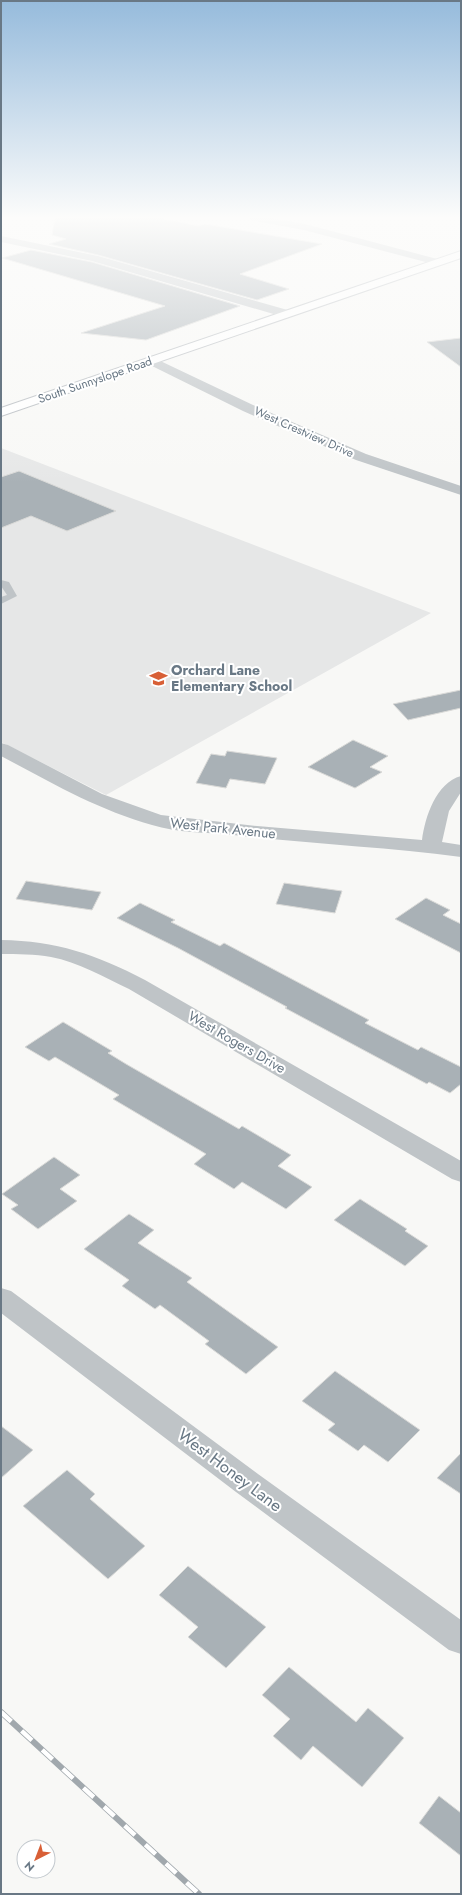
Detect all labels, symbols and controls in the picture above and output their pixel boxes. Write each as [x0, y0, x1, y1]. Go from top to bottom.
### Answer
street label: South Sunnyslope Road [36, 352, 154, 408]
street label: West Crestview Drive [251, 402, 357, 462]
place label: Orchard Lane Elementary School [171, 660, 292, 696]
school or university icon: Orchard Lane Elementary School [148, 668, 168, 688]
street label: West Park Avenue [169, 813, 277, 843]
street label: West Rogers Drive [185, 1006, 289, 1078]
street label: West Honey Lane [173, 1423, 287, 1517]
north arrow [16, 1839, 56, 1879]
text: N [21, 1858, 38, 1875]

